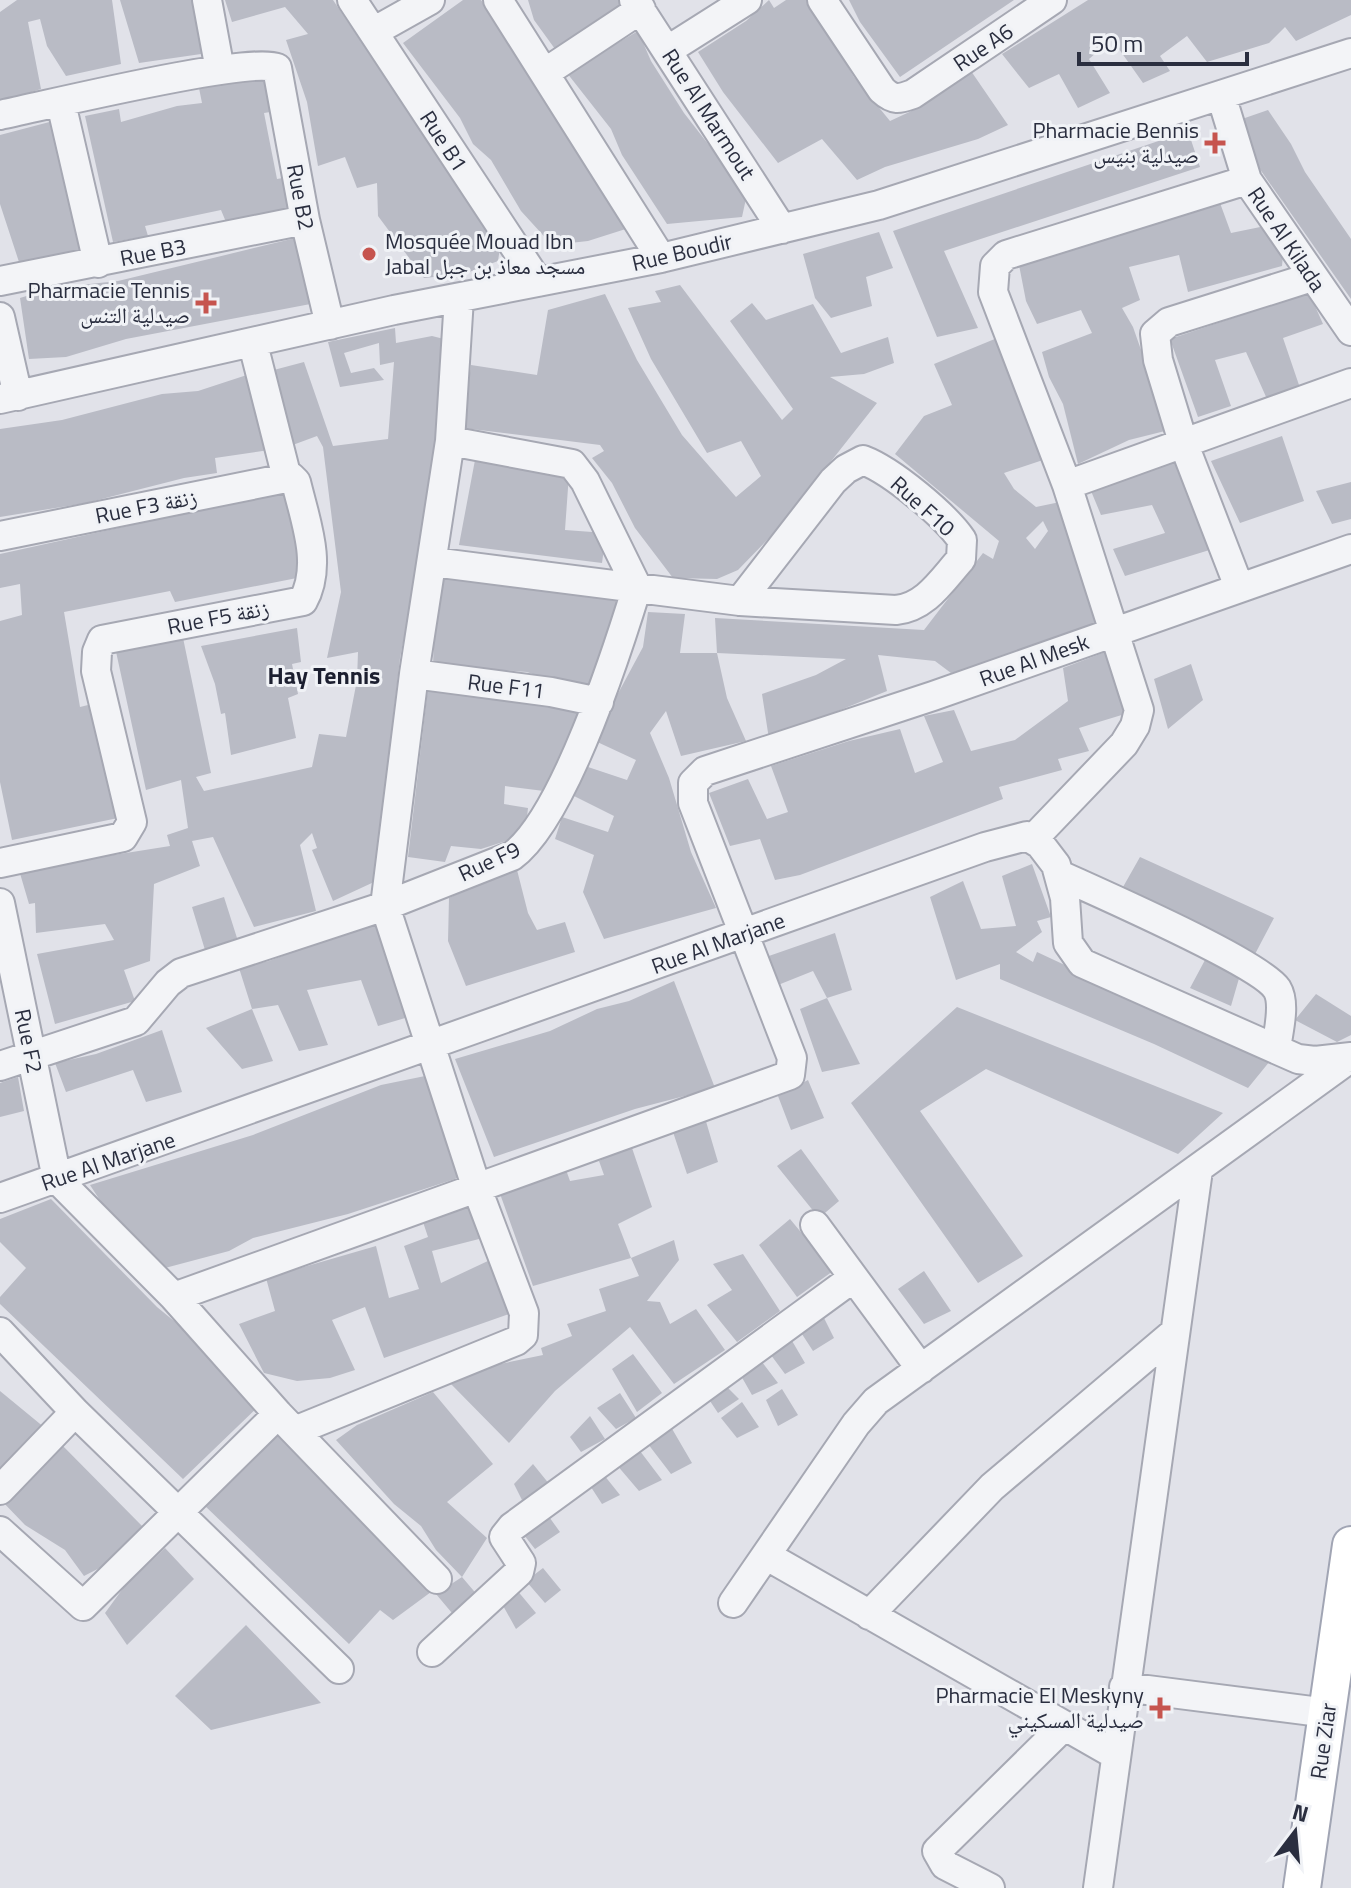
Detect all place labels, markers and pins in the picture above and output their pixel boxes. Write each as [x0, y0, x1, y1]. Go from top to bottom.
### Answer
place label: Pharmacie Bennis صيدلية بنيس [1032, 113, 1199, 172]
marker: Pharmacie Bennis صيدلية بنيس [1206, 134, 1224, 152]
place label: Mosquée Mouad Ibn Jabal مسجد معاذ بن جبل [385, 224, 585, 283]
marker: Mosquée Mouad Ibn Jabal مسجد معاذ بن جبل [360, 245, 378, 263]
place label: Pharmacie Tennis صيدلية التنس [27, 273, 190, 332]
marker: Pharmacie Tennis صيدلية التنس [197, 294, 215, 312]
place label: Pharmacie El Meskyny صيدلية المسكيني [935, 1678, 1144, 1738]
marker: Pharmacie El Meskyny صيدلية المسكيني [1151, 1699, 1169, 1717]

